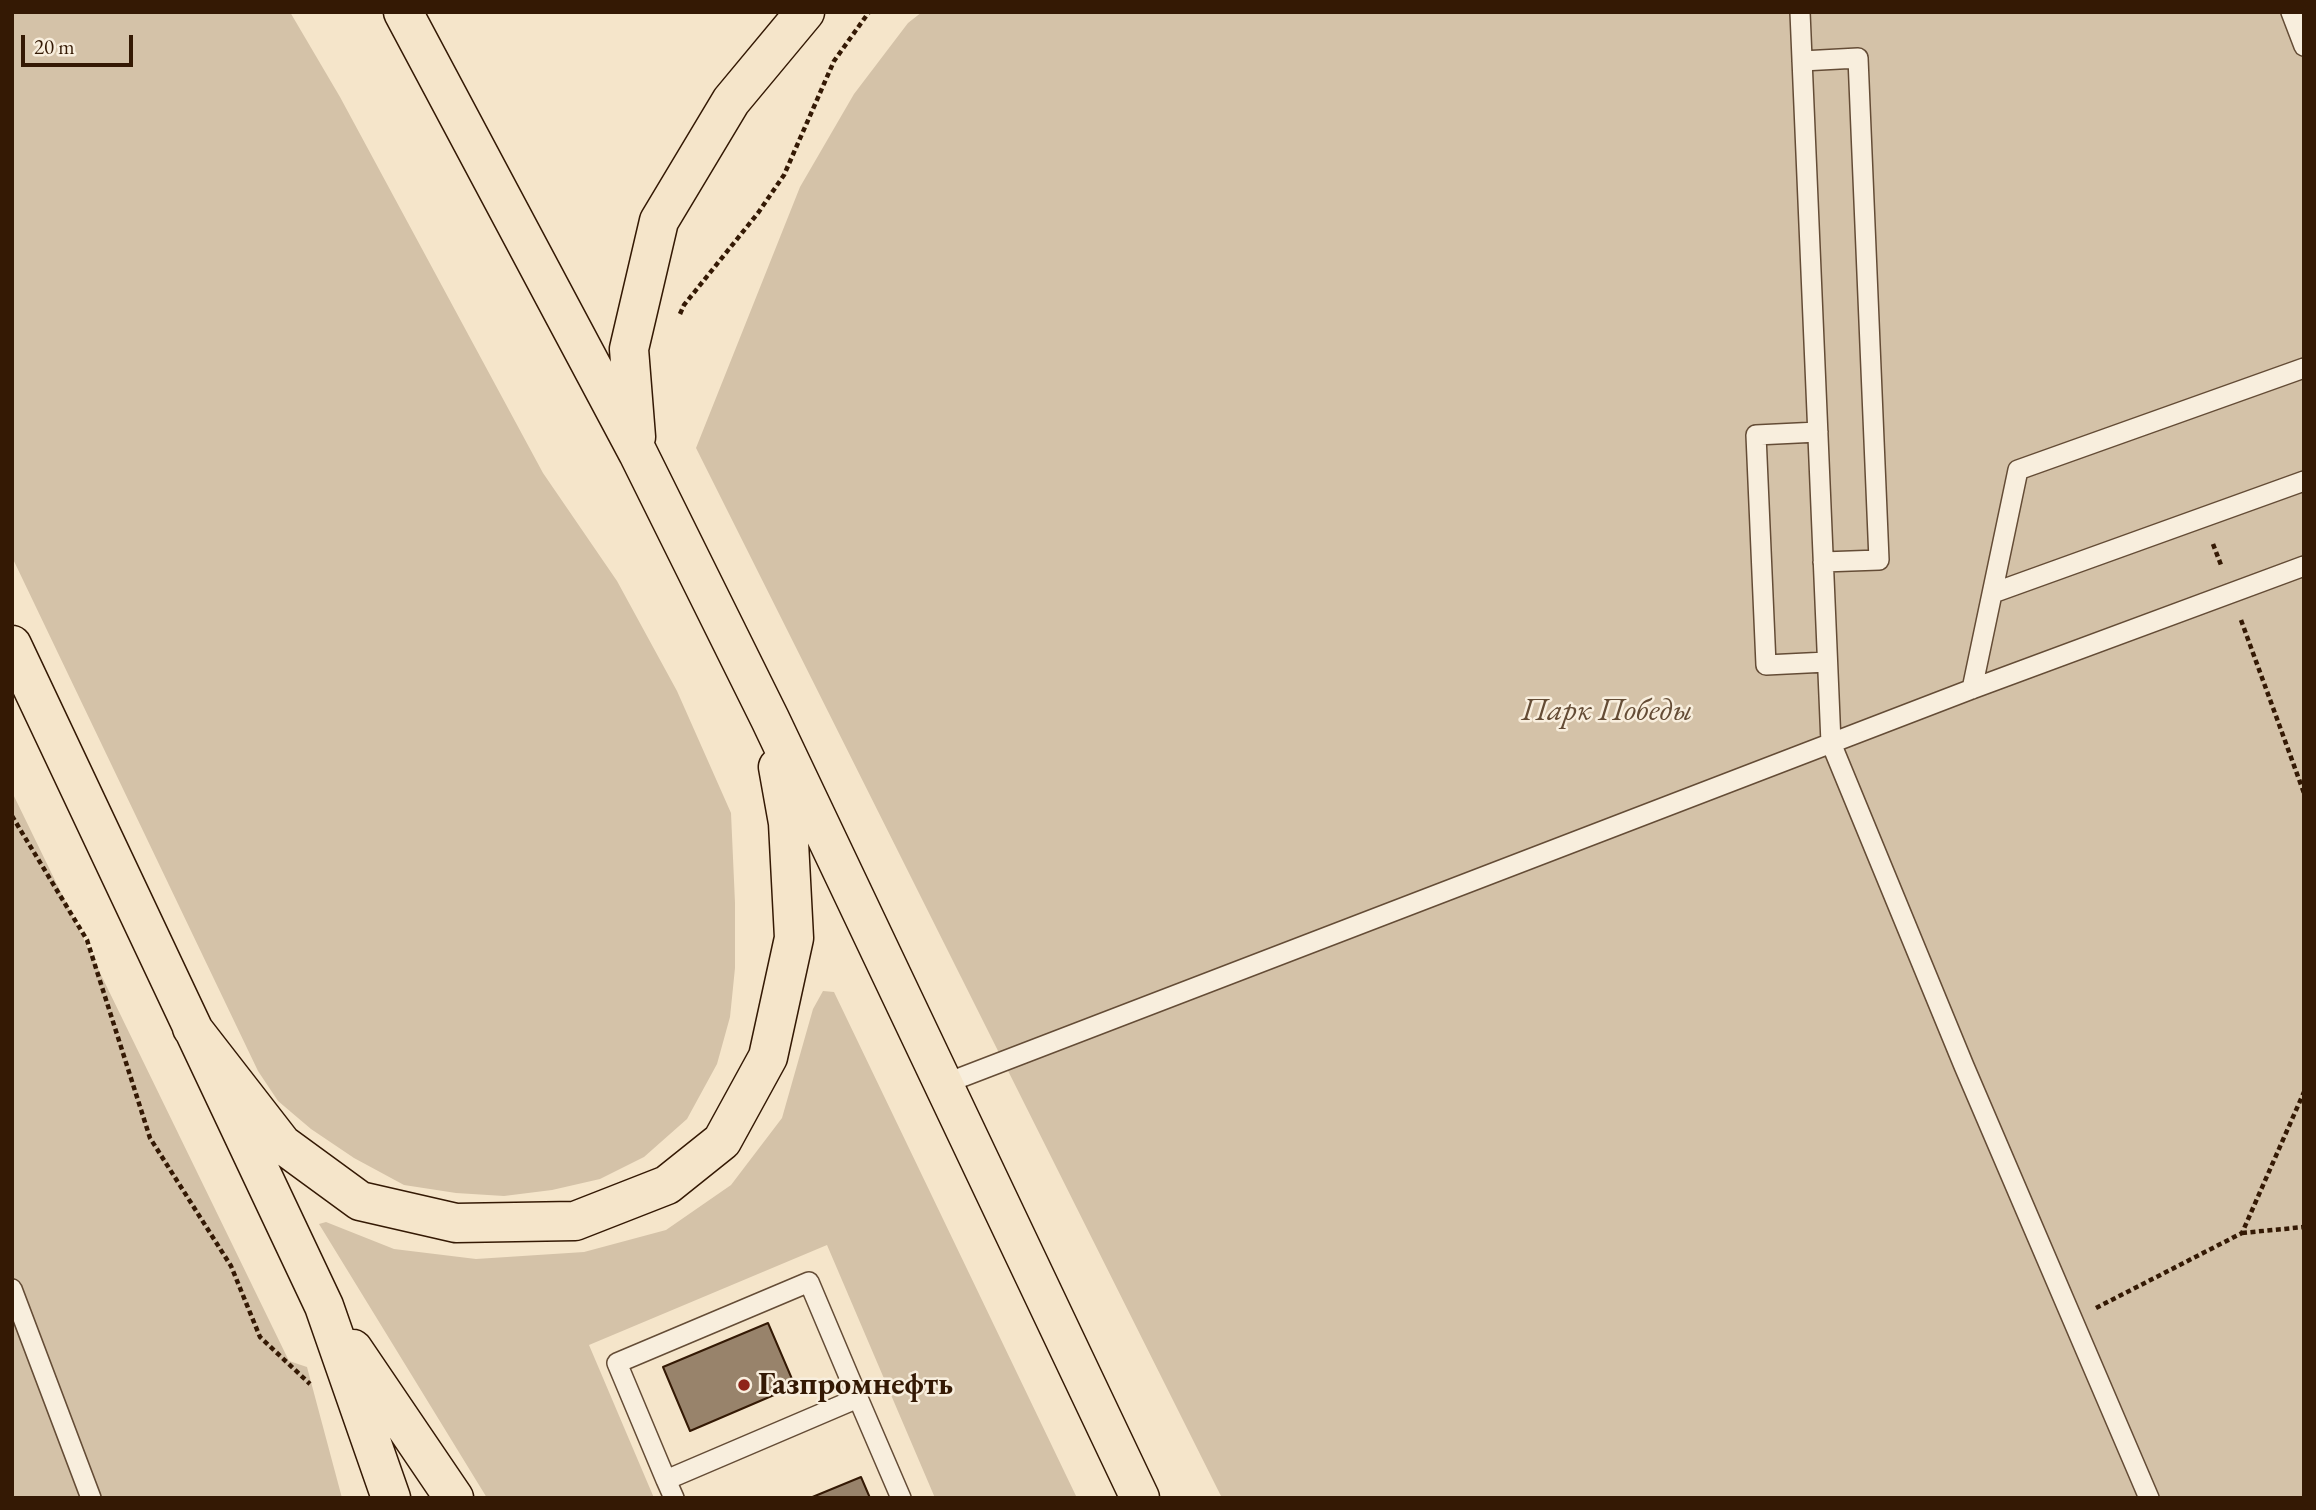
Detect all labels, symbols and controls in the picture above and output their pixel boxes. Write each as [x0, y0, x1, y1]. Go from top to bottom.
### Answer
scale bar [24, 21, 136, 65]
text: 20 m [34, 33, 75, 60]
park label: Парк Победы [1521, 692, 1693, 730]
place label: Газпромнефть [758, 1366, 953, 1404]
marker: Газпромнефть [736, 1377, 752, 1393]

